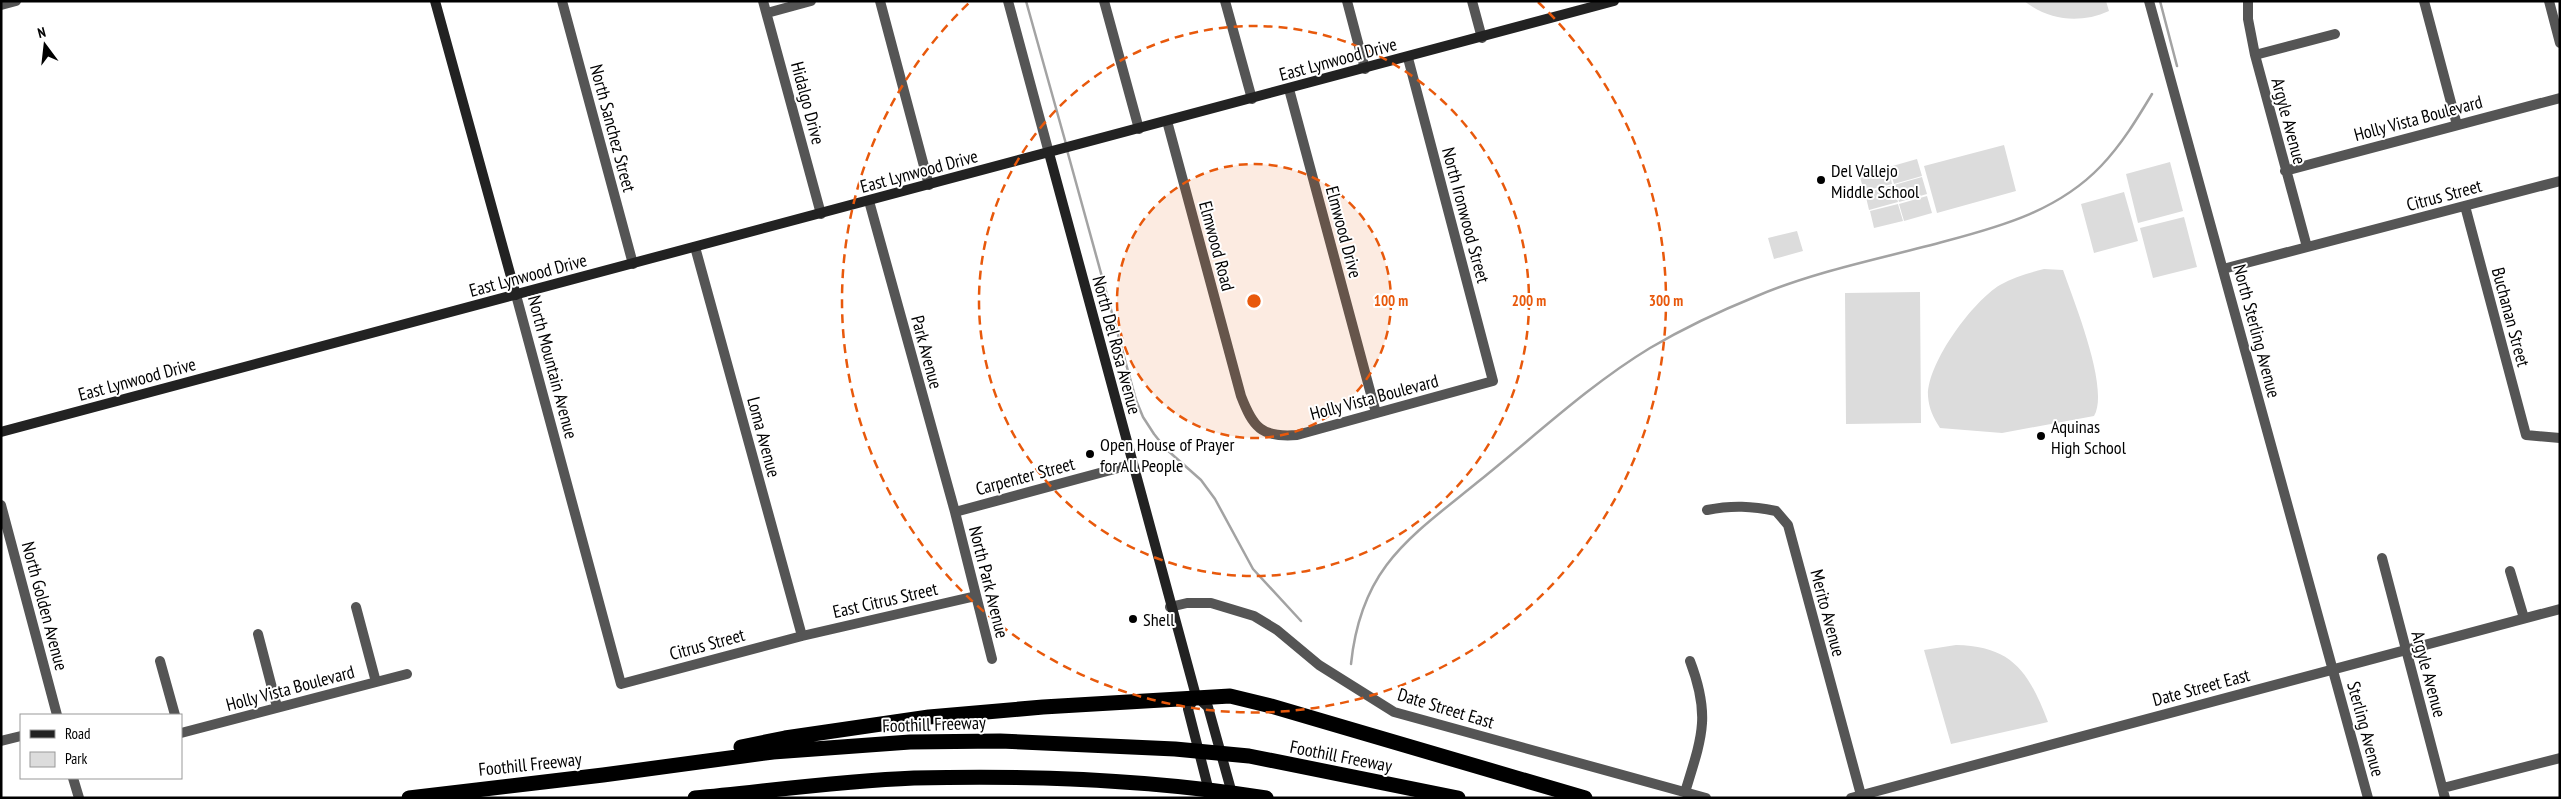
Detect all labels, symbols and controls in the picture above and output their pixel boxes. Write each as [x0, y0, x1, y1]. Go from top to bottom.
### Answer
north arrow [20, 20, 70, 70]
text: N [36, 23, 48, 42]
street label: East Lynwood Drive [1277, 32, 1399, 86]
street label: Hidalgo Drive [786, 59, 830, 147]
street label: North Sanchez Street [585, 62, 641, 194]
street label: Argyle Avenue [2266, 75, 2312, 167]
street label: Holly Vista Boulevard [2351, 90, 2485, 146]
street label: East Lynwood Drive [858, 144, 980, 198]
street label: North Ironwood Street [1437, 145, 1495, 285]
place label: Del Vallejo Middle School [1831, 159, 1920, 203]
marker: Del Vallejo Middle School [1815, 174, 1827, 186]
street label: Citrus Street [2404, 174, 2484, 216]
street label: Elmwood Drive [1321, 184, 1367, 280]
street label: Elmwood Road [1194, 199, 1240, 293]
street label: East Lynwood Drive [467, 248, 589, 302]
street label: North Sterling Avenue [2228, 262, 2286, 400]
street label: Buchanan Street [2487, 265, 2535, 369]
street label: North Del Rosa Avenue [1087, 273, 1147, 417]
text: 100 m [1374, 291, 1408, 310]
text: 200 m [1512, 291, 1546, 310]
text: 300 m [1649, 291, 1683, 310]
centre of rings [1245, 292, 1263, 310]
street label: North Mountain Avenue [523, 293, 583, 441]
street label: Park Avenue [906, 313, 948, 391]
street label: East Lynwood Drive [76, 352, 198, 406]
street label: Holly Vista Boulevard [1307, 369, 1441, 425]
street label: Loma Avenue [742, 394, 786, 480]
place label: Aquinas High School [2051, 415, 2127, 459]
marker: Aquinas High School [2035, 430, 2047, 442]
place label: Open House of Prayer for All People [1100, 433, 1234, 477]
marker: Open House of Prayer for All People [1084, 448, 1096, 460]
street label: Carpenter Street [973, 452, 1077, 500]
street label: North Park Avenue [964, 524, 1014, 640]
street label: North Golden Avenue [17, 539, 73, 673]
street label: Merito Avenue [1805, 567, 1851, 659]
street label: East Citrus Street [830, 577, 940, 623]
place label: Shell [1143, 608, 1175, 631]
marker: Shell [1127, 613, 1139, 625]
street label: Citrus Street [667, 623, 747, 665]
street label: Argyle Avenue [2406, 628, 2452, 720]
street label: Holly Vista Boulevard [223, 660, 357, 716]
street label: Date Street East [2150, 663, 2252, 711]
street label: Sterling Avenue [2342, 679, 2390, 779]
street label: Date Street East [1395, 682, 1497, 734]
street label: Foothill Freeway [882, 711, 986, 737]
legend [20, 714, 182, 779]
text: Road [65, 724, 91, 743]
street label: Foothill Freeway [1288, 735, 1394, 777]
street label: Foothill Freeway [477, 747, 583, 781]
text: Park [65, 749, 87, 768]

